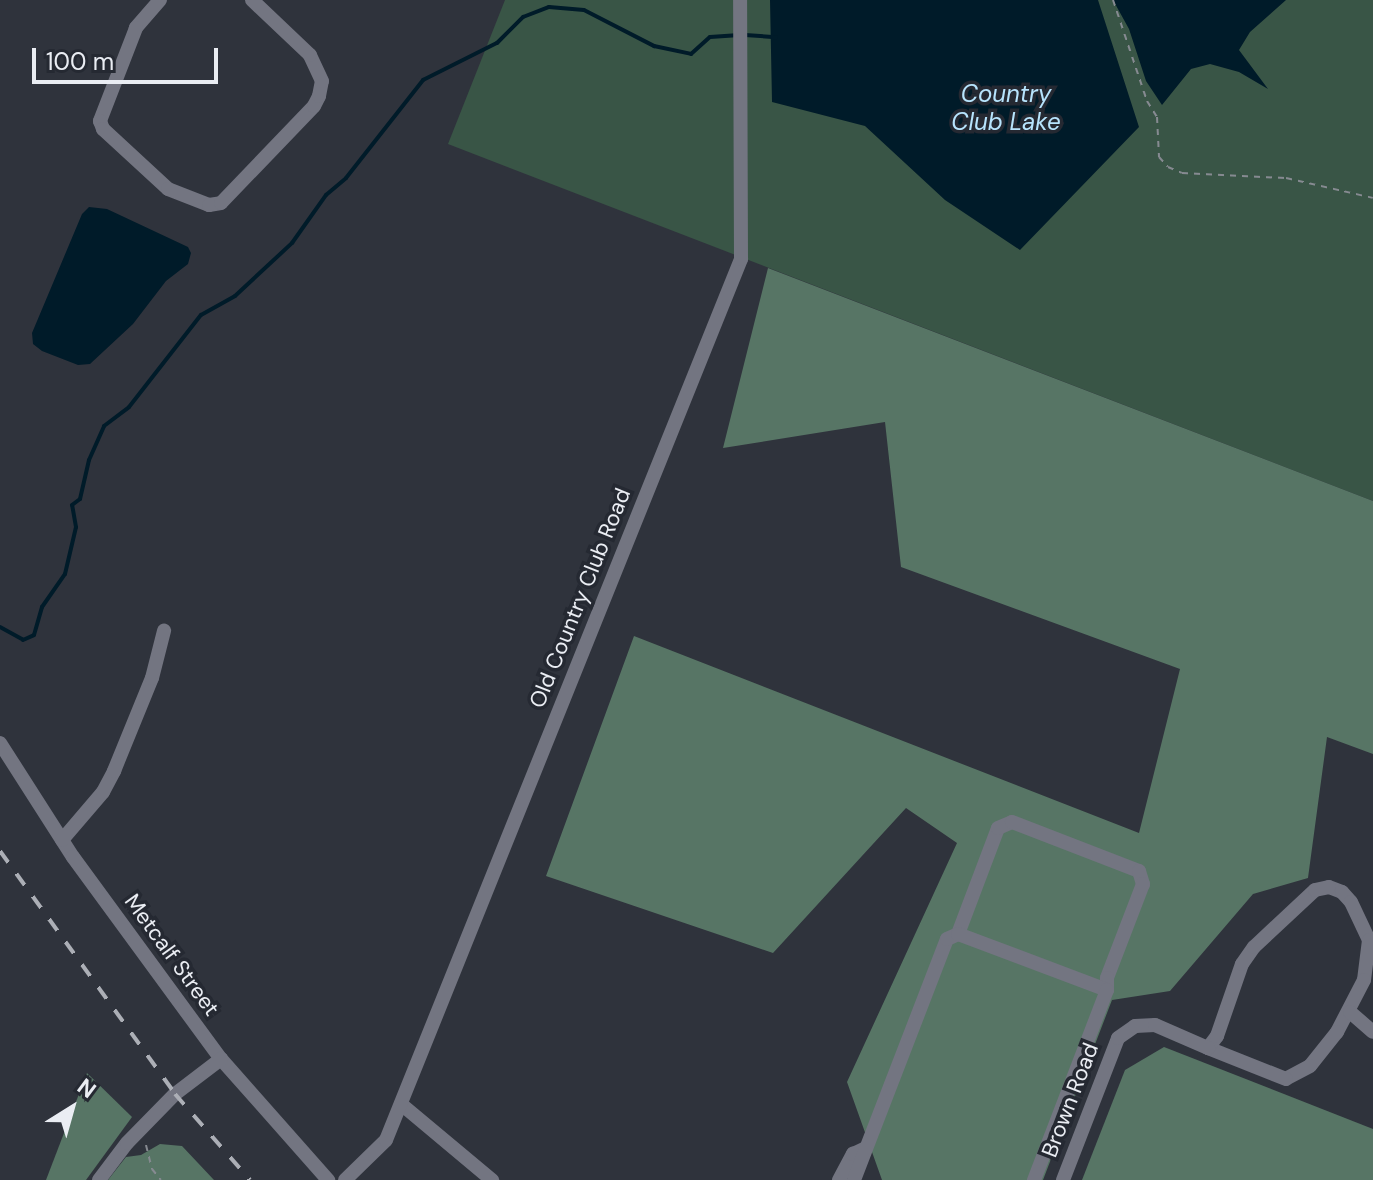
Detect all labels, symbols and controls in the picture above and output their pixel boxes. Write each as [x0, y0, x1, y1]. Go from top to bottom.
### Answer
scale bar [36, 32, 222, 82]
text: 100 m [46, 46, 114, 77]
water label: Country Club Lake [951, 80, 1061, 136]
street label: Old Country Club Road [524, 484, 636, 712]
street label: Metcalf Street [119, 889, 225, 1021]
street label: Brown Road [1036, 1039, 1104, 1161]
north arrow [32, 1068, 112, 1148]
text: N [72, 1072, 102, 1105]

